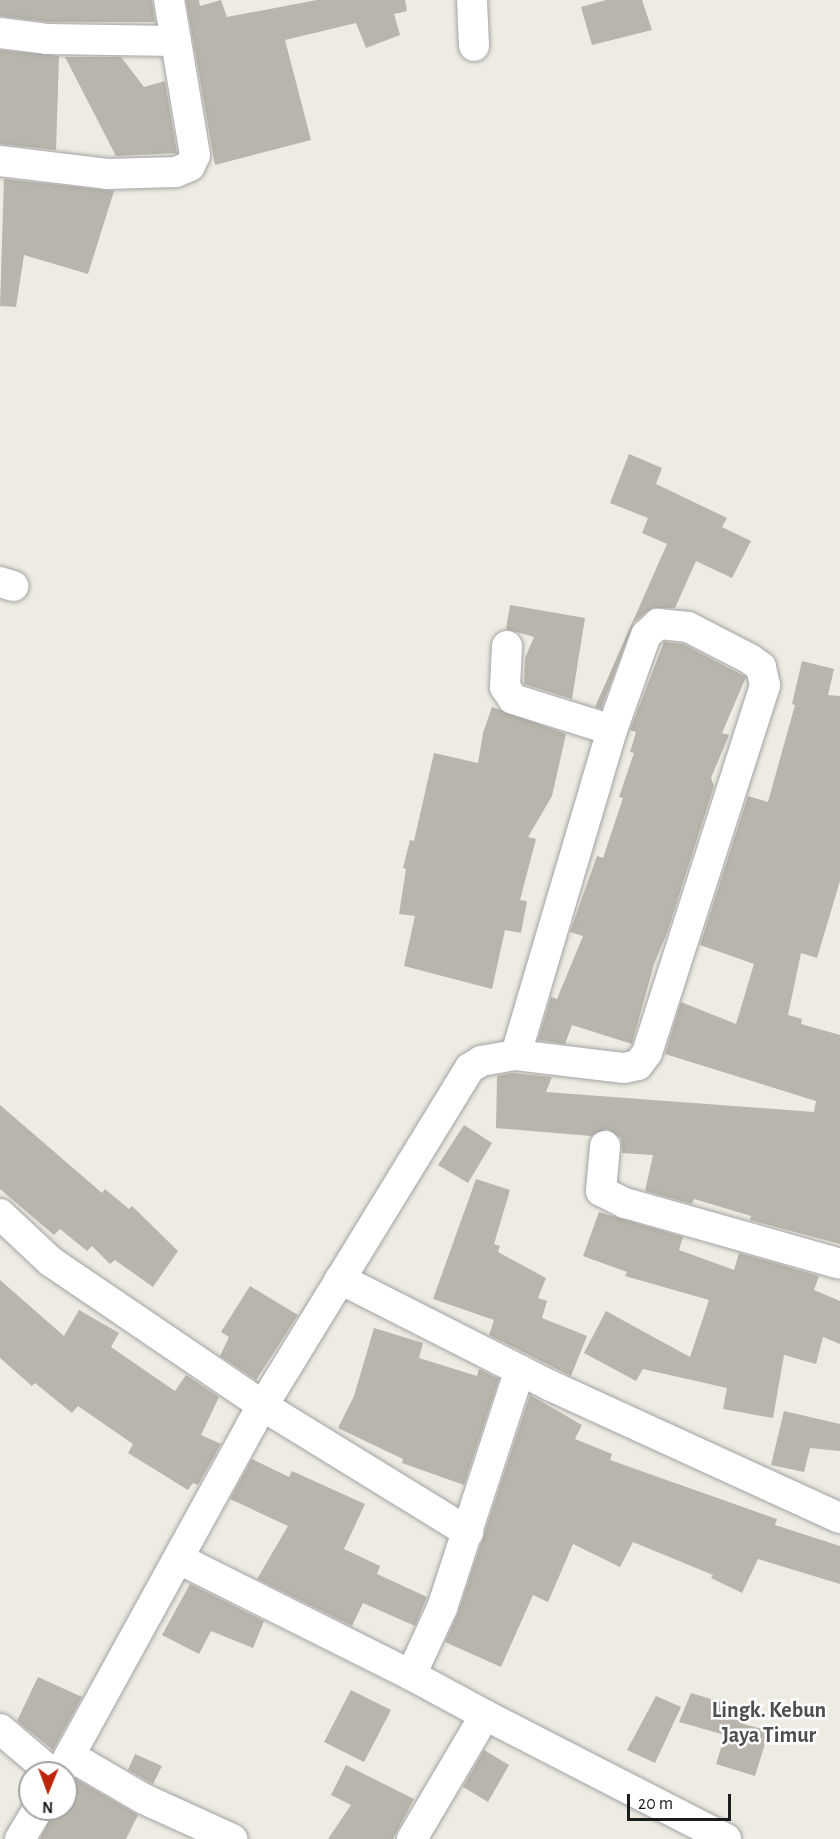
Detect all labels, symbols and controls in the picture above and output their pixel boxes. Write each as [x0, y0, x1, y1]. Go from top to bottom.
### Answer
district label: Lingk. Kebun Jaya Timur [712, 1697, 826, 1748]
north arrow [18, 1761, 78, 1821]
scale bar [630, 1782, 734, 1820]
text: 20 m [638, 1795, 673, 1813]
text: N [42, 1799, 53, 1815]

